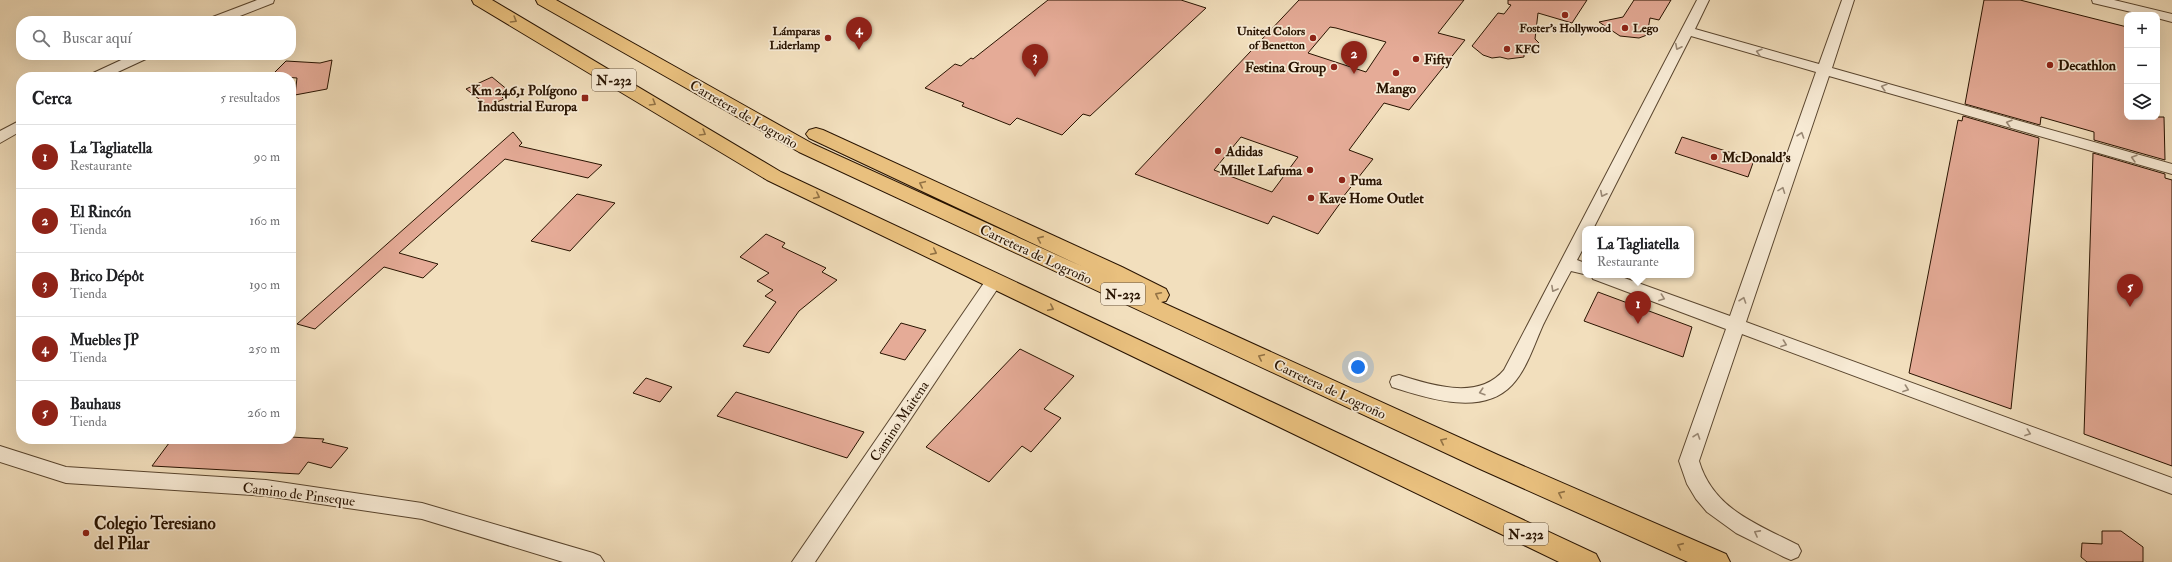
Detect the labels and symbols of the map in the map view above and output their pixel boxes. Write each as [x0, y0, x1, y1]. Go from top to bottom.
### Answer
marker: Foster's Hollywood [1560, 10, 1570, 20]
one-way arrow [510, 15, 517, 23]
pin: 4 [846, 17, 872, 50]
place label: Foster's Hollywood [1519, 21, 1611, 36]
place label: Lego [1633, 21, 1659, 36]
marker: Lego [1620, 23, 1630, 33]
place label: Lámparas Liderlamp [769, 24, 820, 53]
place label: United Colors of Benetton [1237, 24, 1306, 53]
marker: Lámparas Liderlamp [823, 33, 833, 43]
marker: United Colors of Benetton [1308, 33, 1318, 43]
pin: 2 [1341, 41, 1367, 74]
place label: KFC [1515, 42, 1540, 57]
one-way arrow [1676, 43, 1683, 50]
pin: 3 [1022, 44, 1048, 77]
marker: KFC [1502, 44, 1512, 54]
one-way arrow [1756, 48, 1763, 57]
place label: Fifty [1424, 51, 1452, 69]
marker: Fifty [1411, 54, 1421, 64]
place label: Decathlon [2058, 57, 2117, 74]
place label: Festina Group [1245, 59, 1326, 77]
marker: Decathlon [2045, 60, 2055, 70]
marker: Festina Group [1329, 62, 1339, 72]
marker: Mango [1391, 68, 1401, 78]
road number: N-232 [592, 69, 636, 91]
street label: Carretera de Logroño [687, 77, 801, 152]
place label: Mango [1375, 80, 1416, 98]
place label: Km 246,1 Polígono Industrial Europa [471, 82, 578, 116]
one-way arrow [1881, 83, 1888, 92]
marker: Km 246,1 Polígono Industrial Europa [580, 93, 590, 103]
one-way arrow [649, 99, 656, 106]
one-way arrow [2006, 119, 2013, 128]
one-way arrow [699, 129, 706, 136]
one-way arrow [1797, 131, 1805, 138]
place label: Adidas [1225, 143, 1263, 160]
marker: Adidas [1213, 146, 1223, 156]
place label: McDonald's [1721, 149, 1791, 166]
marker: McDonald's [1709, 152, 1719, 162]
one-way arrow [2131, 154, 2138, 163]
place label: Millet Lafuma [1219, 162, 1303, 179]
marker: Millet Lafuma [1305, 165, 1315, 175]
place label: Puma [1350, 172, 1383, 189]
marker: Puma [1337, 175, 1347, 185]
one-way arrow [919, 181, 927, 189]
one-way arrow [1777, 186, 1785, 193]
one-way arrow [1600, 189, 1608, 197]
place label: Kave Home Outlet [1319, 190, 1424, 207]
one-way arrow [812, 191, 820, 199]
marker: Kave Home Outlet [1306, 193, 1316, 203]
street label: Carretera de Logroño [977, 221, 1095, 288]
one-way arrow [1037, 236, 1045, 244]
one-way arrow [930, 247, 937, 255]
pin: 5 [2117, 274, 2143, 307]
road number: N-232 [1101, 283, 1145, 305]
one-way arrow [1551, 285, 1558, 292]
pin: 1 [1625, 291, 1651, 324]
one-way arrow [1155, 292, 1162, 299]
one-way arrow [1658, 294, 1665, 302]
one-way arrow [1738, 297, 1747, 304]
one-way arrow [1047, 303, 1055, 311]
one-way arrow [1780, 339, 1787, 347]
one-way arrow [1258, 354, 1265, 362]
street label: Carretera de Logroño [1271, 356, 1389, 423]
your location [1348, 357, 1368, 377]
street label: Camino Maitena [866, 378, 933, 465]
one-way arrow [1902, 384, 1909, 392]
one-way arrow [1479, 387, 1486, 396]
one-way arrow [2024, 429, 2031, 437]
one-way arrow [1692, 433, 1700, 440]
one-way arrow [1439, 438, 1447, 446]
street label: Camino de Pinseque [242, 479, 356, 510]
one-way arrow [1558, 491, 1566, 499]
place label: Colegio Teresiano del Pilar [94, 513, 216, 554]
road number: N-232 [1504, 523, 1548, 545]
marker: Colegio Teresiano del Pilar [81, 528, 91, 538]
one-way arrow [1754, 530, 1761, 538]
one-way arrow [1677, 543, 1685, 551]

